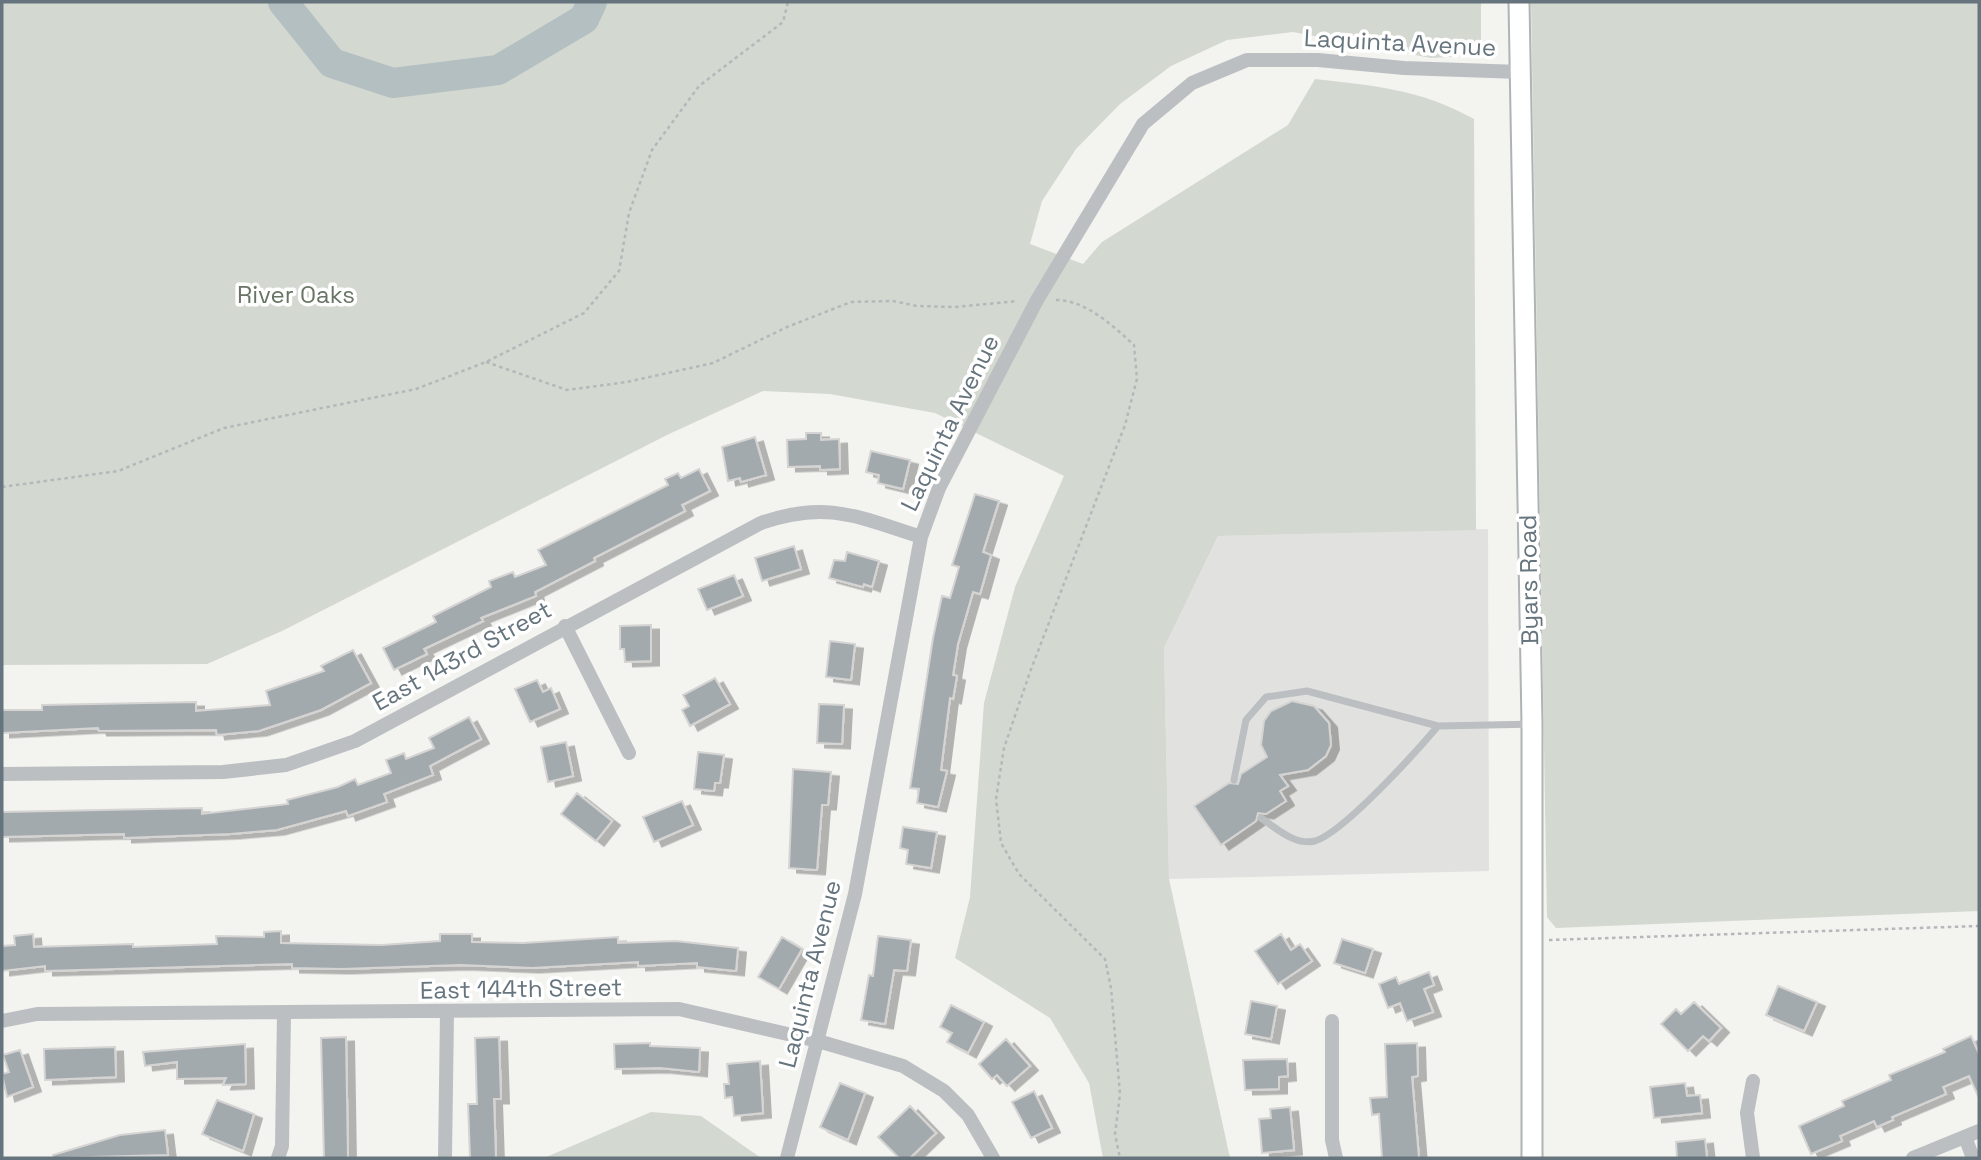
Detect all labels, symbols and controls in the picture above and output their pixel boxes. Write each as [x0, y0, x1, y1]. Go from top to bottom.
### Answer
street label: Laquinta Avenue [1303, 22, 1497, 63]
park label: River Oaks [237, 279, 355, 310]
street label: Laquinta Avenue [893, 330, 1006, 516]
street label: Byars Road [1512, 514, 1545, 646]
street label: East 143rd Street [367, 594, 557, 718]
street label: Laquinta Avenue [771, 877, 848, 1071]
street label: East 144th Street [420, 971, 622, 1006]

